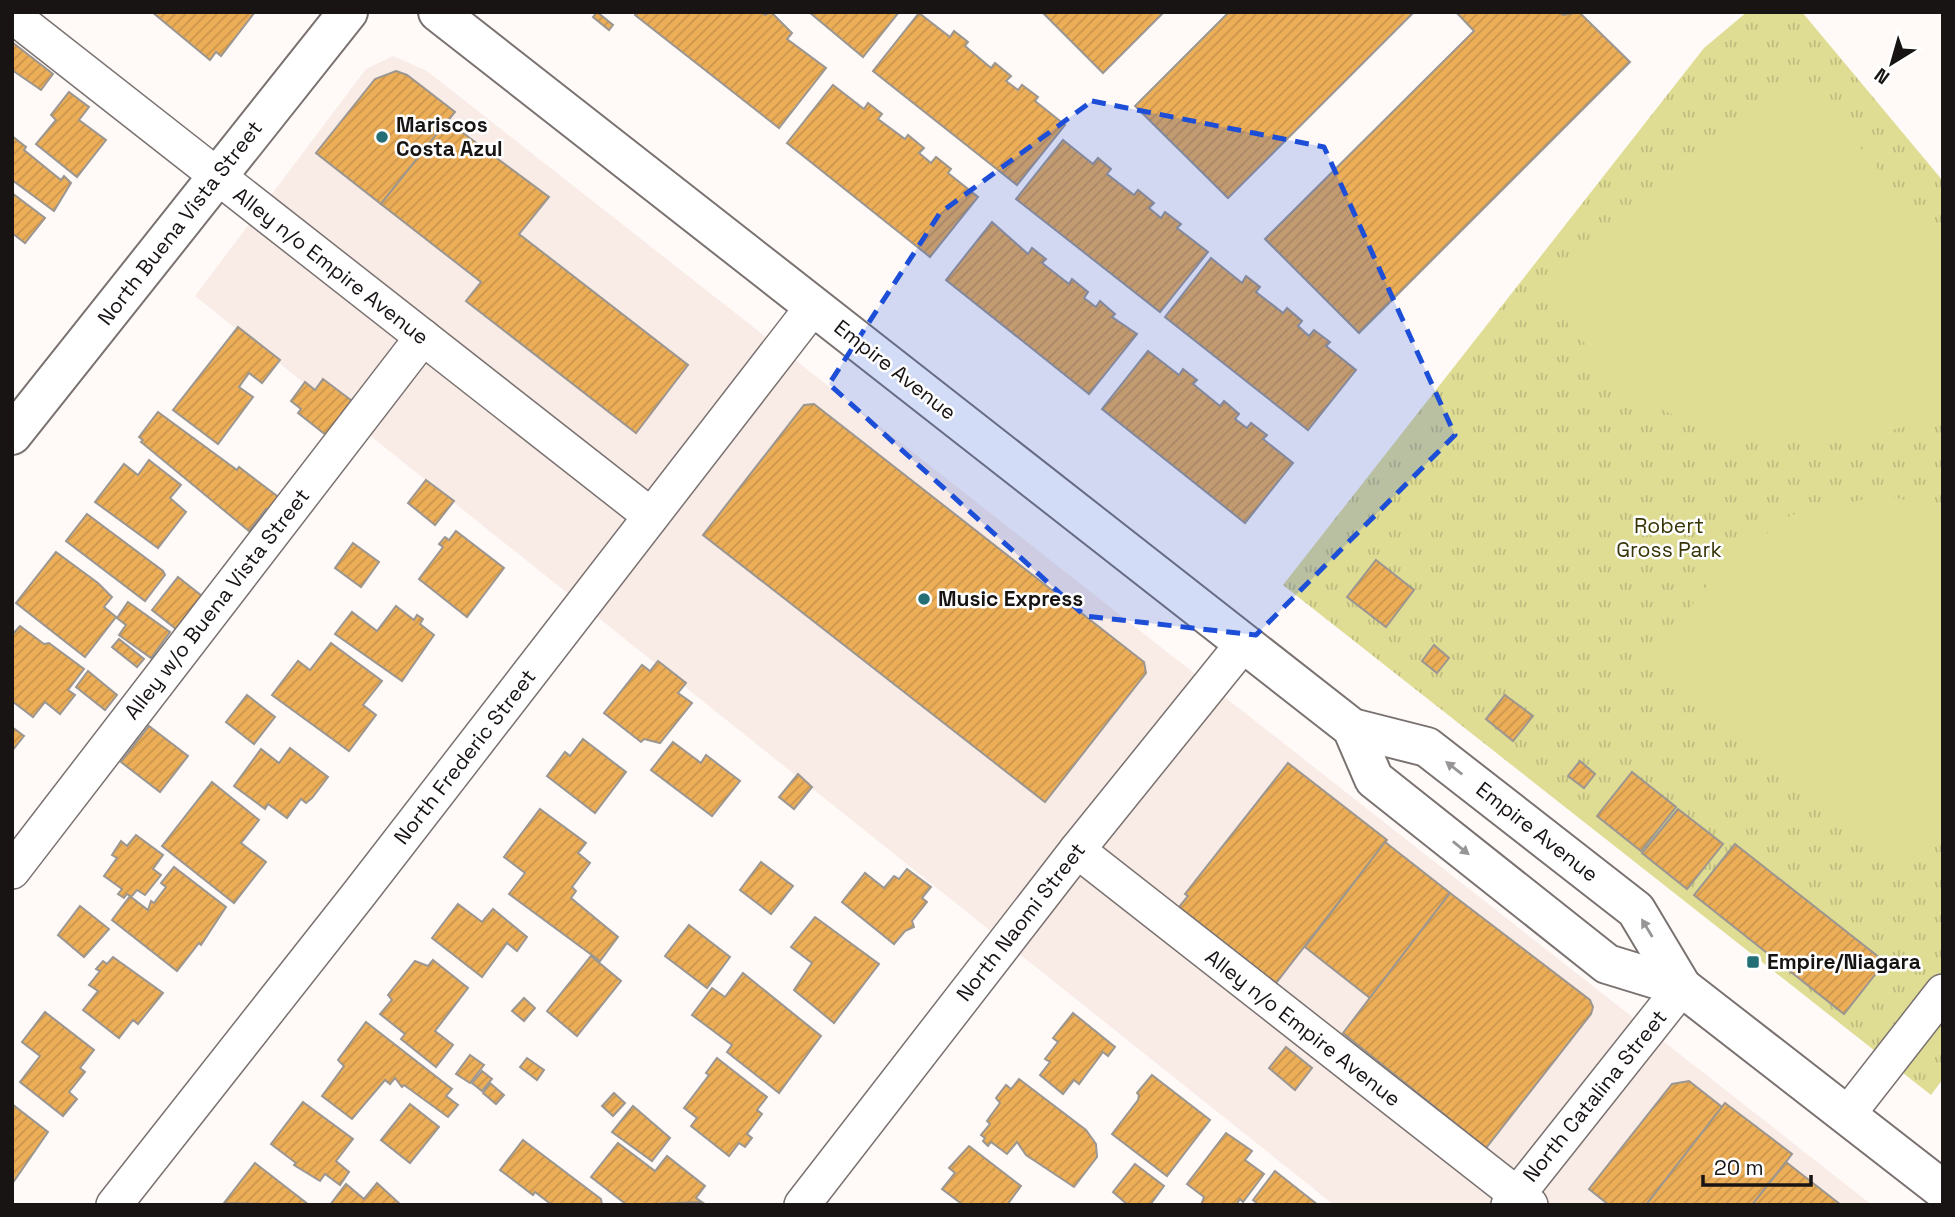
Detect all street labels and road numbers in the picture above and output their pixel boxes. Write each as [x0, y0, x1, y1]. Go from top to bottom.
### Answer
street label: North Buena Vista Street [91, 115, 268, 330]
street label: Alley n/o Empire Avenue [228, 181, 434, 350]
street label: Empire Avenue [829, 313, 962, 426]
street label: Alley w/o Buena Vista Street [118, 483, 315, 725]
street label: North Frederic Street [388, 664, 541, 850]
street label: Empire Avenue [1471, 775, 1604, 888]
street label: North Naomi Street [950, 837, 1091, 1007]
street label: Alley n/o Empire Avenue [1200, 943, 1406, 1112]
street label: North Catalina Street [1517, 1004, 1672, 1187]

